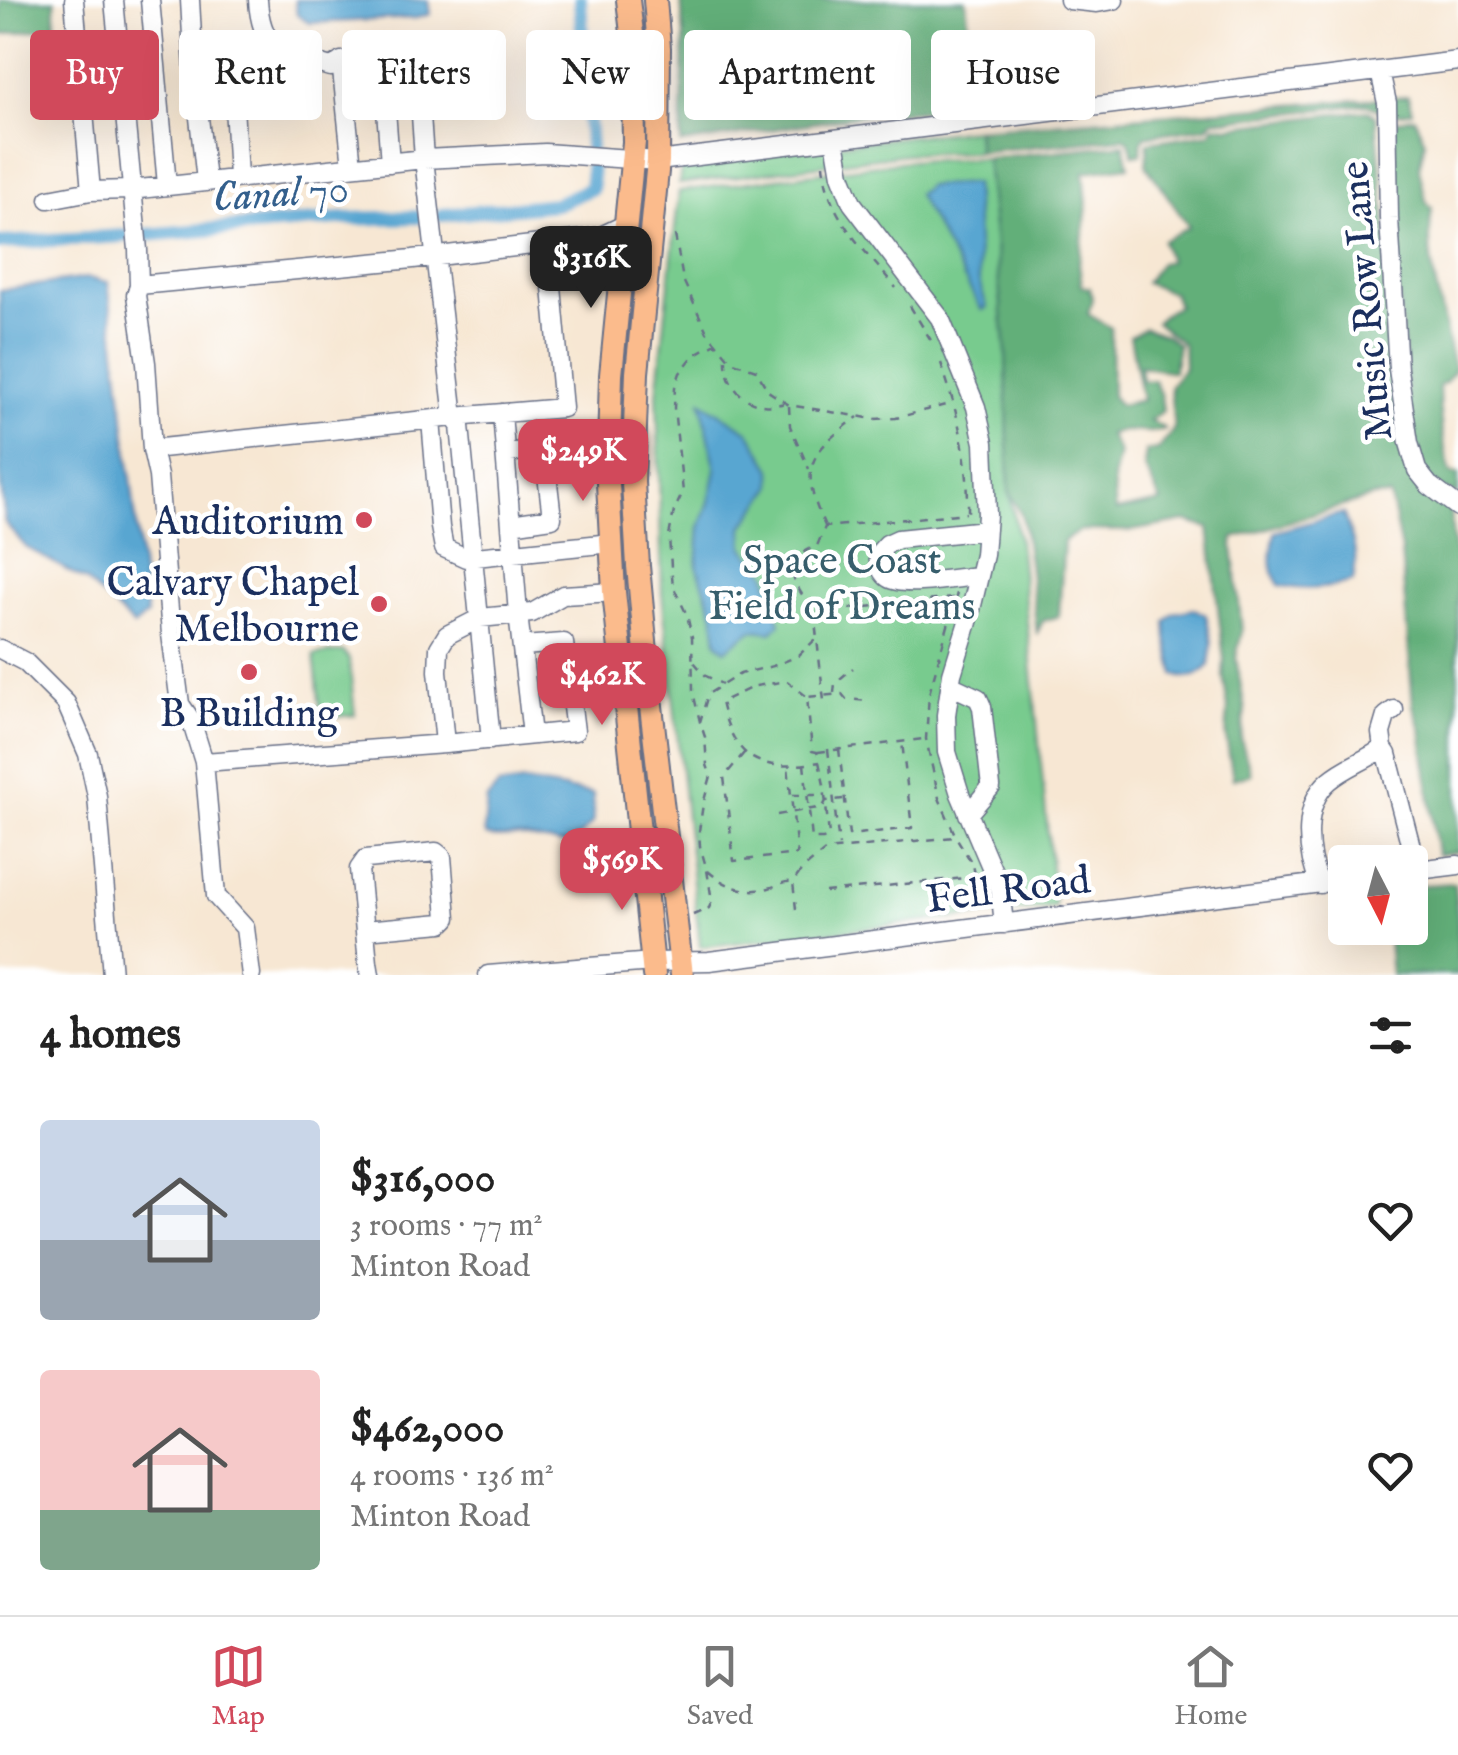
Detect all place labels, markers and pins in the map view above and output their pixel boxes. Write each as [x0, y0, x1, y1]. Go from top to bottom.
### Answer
pin: $316K [521, 226, 661, 311]
pin: $249K [513, 419, 653, 504]
place label: Auditorium [151, 498, 344, 549]
marker: Auditorium [353, 509, 375, 531]
place label: Calvary Chapel Melbourne [107, 559, 359, 656]
marker: Calvary Chapel Melbourne [368, 593, 390, 615]
pin: $462K [532, 643, 672, 728]
marker: B Building [238, 661, 260, 683]
place label: B Building [160, 690, 340, 741]
pin: $569K [552, 828, 692, 913]

